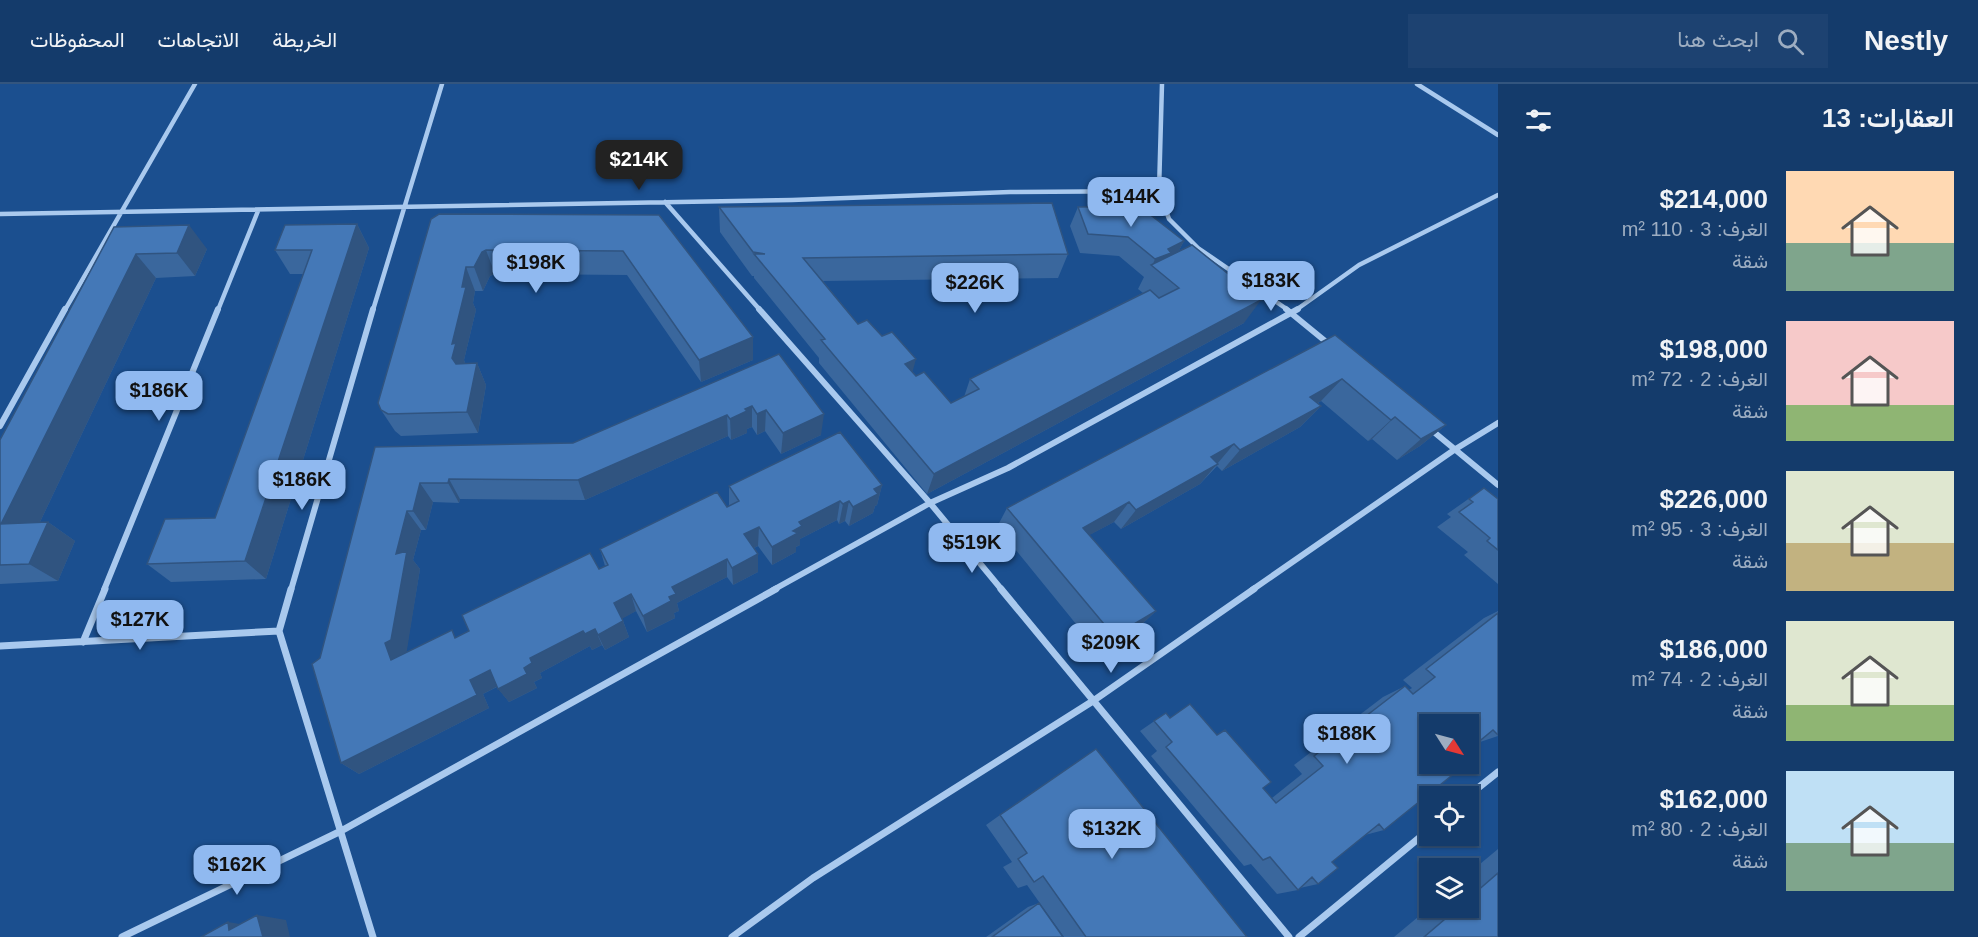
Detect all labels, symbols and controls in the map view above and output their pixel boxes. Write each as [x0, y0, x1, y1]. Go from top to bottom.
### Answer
search box [1408, 14, 1828, 68]
icon: search [1774, 25, 1807, 58]
text: Nestly [1864, 25, 1948, 56]
text: ابحث هنا [1677, 27, 1759, 52]
text: المحفوظات [30, 28, 125, 51]
text: الاتجاهات [158, 28, 239, 51]
text: الخريطة [272, 28, 337, 51]
text: العقارات: 13 [1822, 103, 1954, 133]
icon: filters [1522, 104, 1555, 137]
pin: $214K [597, 140, 681, 191]
text: $214K [610, 148, 668, 170]
pin: $144K [1089, 177, 1173, 228]
text: $214,000 [1660, 184, 1768, 214]
text: $144K [1102, 185, 1160, 207]
icon: home [1834, 195, 1906, 267]
text: الغرف: 3 · 110 m² [1622, 218, 1768, 240]
pin: $198K [494, 243, 578, 294]
text: شقة [1732, 250, 1768, 272]
text: $198K [507, 251, 565, 273]
pin: $183K [1229, 261, 1313, 312]
pin: $226K [933, 263, 1017, 314]
text: $183K [1242, 269, 1300, 291]
text: $226K [946, 271, 1004, 293]
text: $198,000 [1660, 334, 1768, 364]
icon: home [1834, 345, 1906, 417]
text: الغرف: 2 · 72 m² [1631, 368, 1768, 390]
pin: $186K [117, 371, 201, 422]
text: $186K [130, 379, 188, 401]
text: شقة [1732, 400, 1768, 422]
pin: $186K [260, 460, 344, 511]
text: $186K [273, 468, 331, 490]
text: $226,000 [1660, 484, 1768, 514]
icon: home [1834, 495, 1906, 567]
text: الغرف: 3 · 95 m² [1631, 518, 1768, 540]
pin: $519K [930, 523, 1014, 574]
text: $519K [943, 531, 1001, 553]
text: شقة [1732, 550, 1768, 572]
pin: $127K [98, 600, 182, 651]
text: $127K [111, 608, 169, 630]
pin: $209K [1069, 623, 1153, 674]
text: $209K [1082, 631, 1140, 653]
text: $186,000 [1660, 634, 1768, 664]
icon: home [1834, 645, 1906, 717]
text: الغرف: 2 · 74 m² [1631, 668, 1768, 690]
text: شقة [1732, 700, 1768, 722]
pin: $188K [1305, 714, 1389, 765]
north arrow [1419, 714, 1479, 774]
map controls [1419, 714, 1479, 918]
text: $188K [1318, 722, 1376, 744]
text: $162,000 [1660, 784, 1768, 814]
button: locate [1419, 786, 1479, 846]
icon: home [1834, 795, 1906, 867]
pin: $132K [1070, 809, 1154, 860]
text: $132K [1083, 817, 1141, 839]
text: الغرف: 2 · 80 m² [1631, 818, 1768, 840]
pin: $162K [195, 845, 279, 896]
text: شقة [1732, 850, 1768, 872]
text: $162K [208, 853, 266, 875]
button: layers [1419, 858, 1479, 918]

